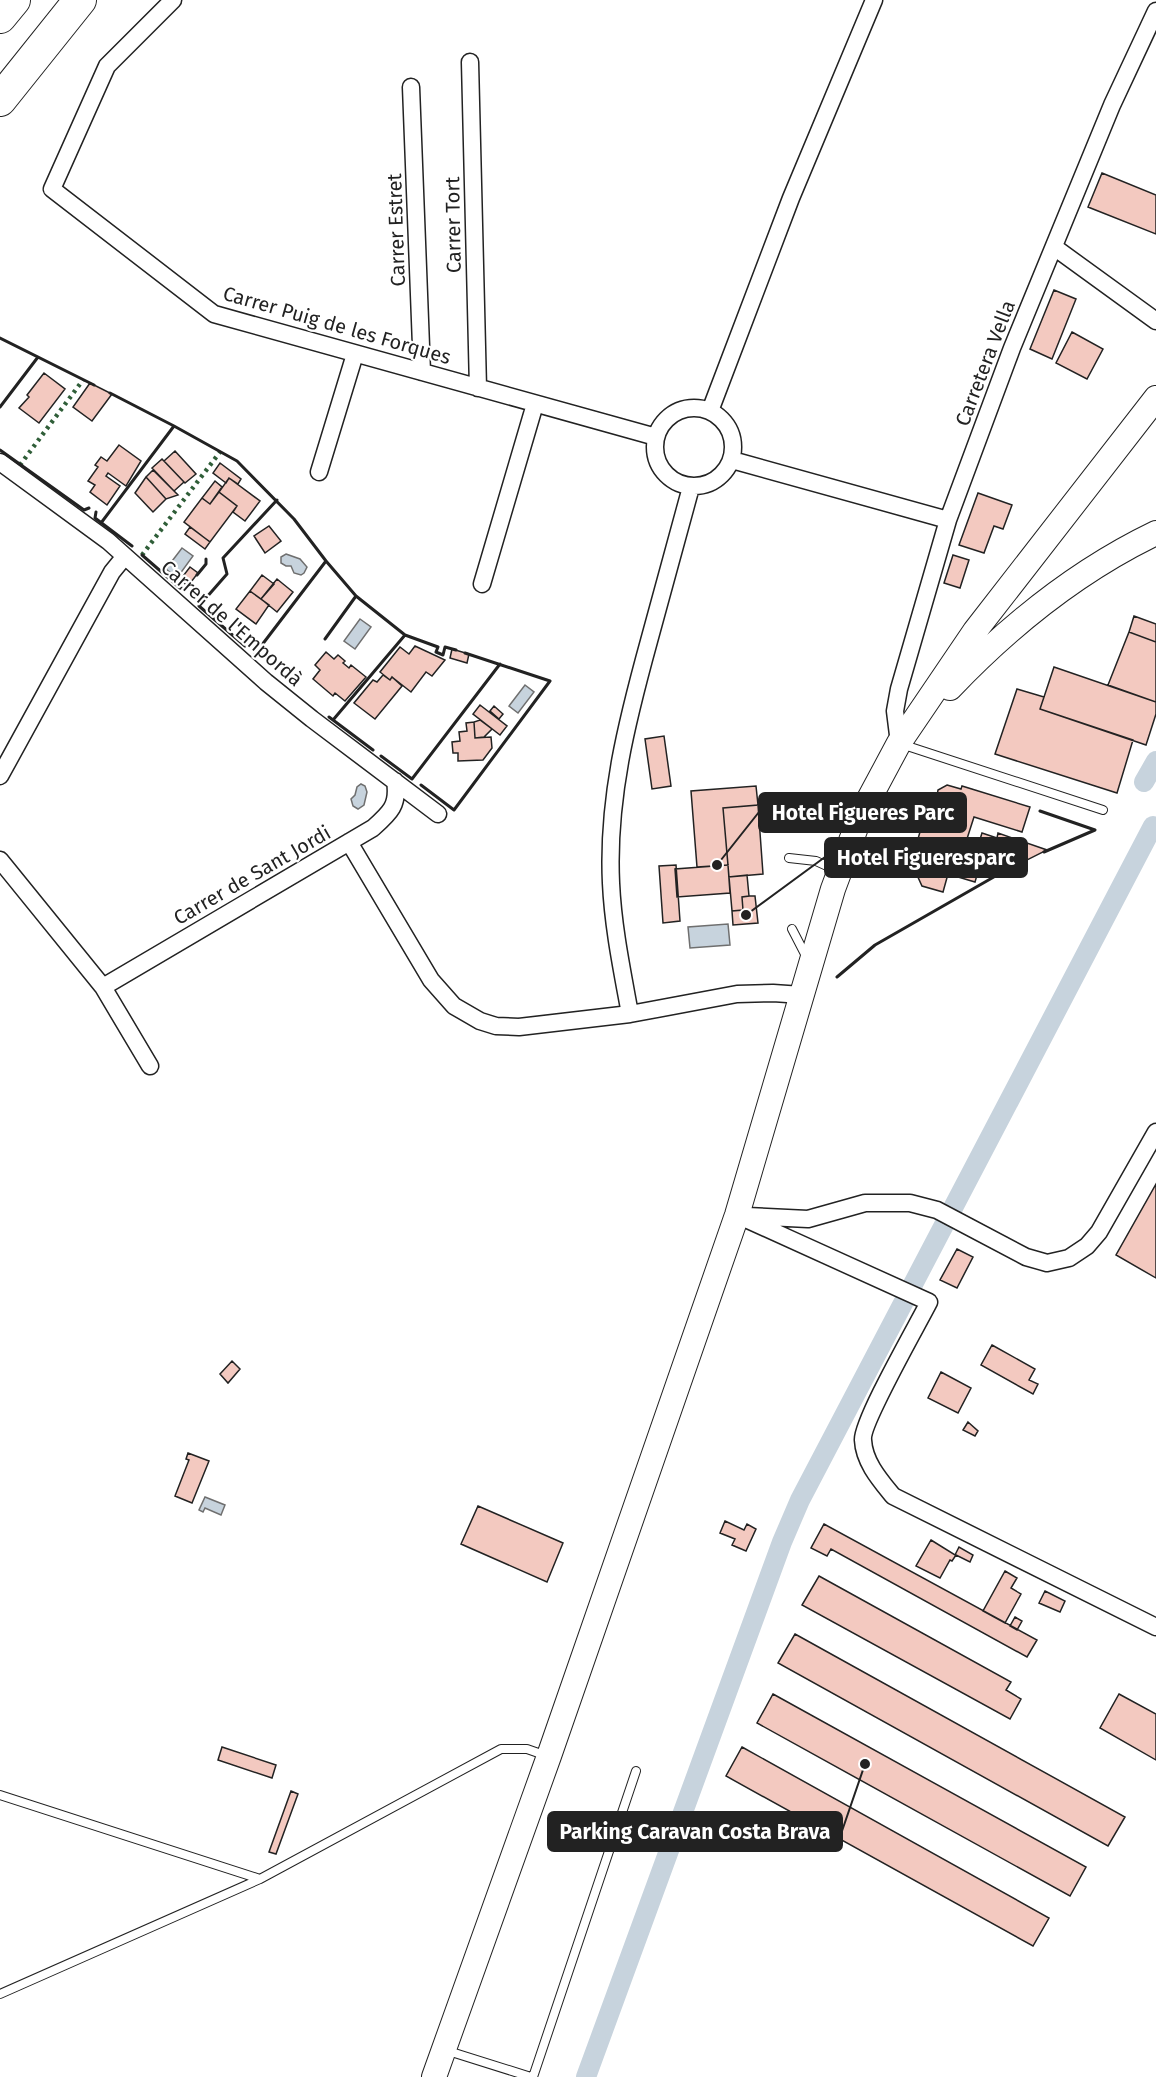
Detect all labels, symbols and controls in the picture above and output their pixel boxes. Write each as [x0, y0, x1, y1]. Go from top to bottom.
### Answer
street label: Carrer Estret [382, 172, 410, 287]
street label: Carrer Tort [440, 176, 466, 273]
street label: Carrer Puig de les Forques [220, 281, 454, 369]
street label: Carretera Vella [950, 297, 1020, 429]
street label: Carrer de l'Empordà [156, 555, 308, 691]
callout: Hotel Figueres Parc [759, 793, 966, 832]
text: Hotel Figueres Parc [772, 800, 954, 826]
street label: Carrer de Sant Jordi [169, 820, 335, 930]
callout: Hotel Figueresparc [825, 838, 1027, 877]
text: Hotel Figueresparc [837, 845, 1015, 871]
callout: Parking Caravan Costa Brava [548, 1812, 842, 1851]
text: Parking Caravan Costa Brava [560, 1819, 830, 1845]

